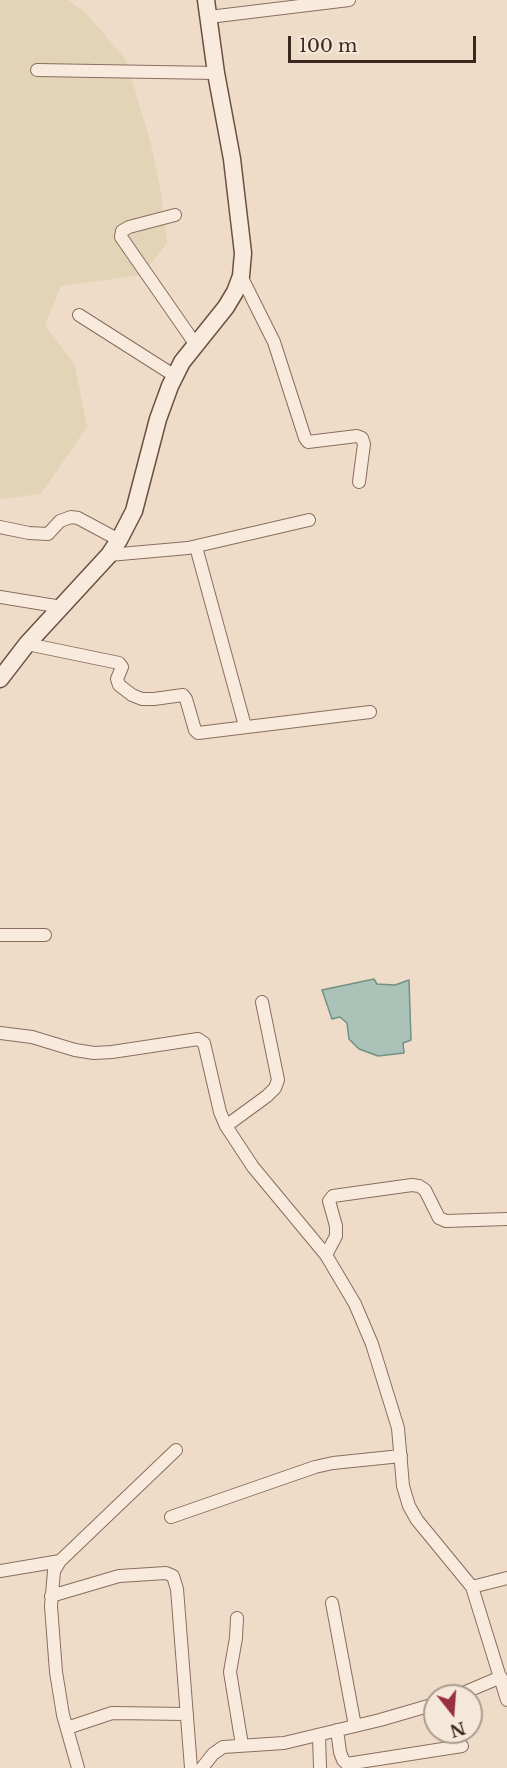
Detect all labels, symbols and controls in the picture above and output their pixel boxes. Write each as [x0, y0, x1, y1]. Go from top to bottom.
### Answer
scale bar [291, 24, 478, 62]
text: 100 m [299, 35, 357, 57]
north arrow [423, 1684, 483, 1744]
text: N [448, 1718, 468, 1741]

